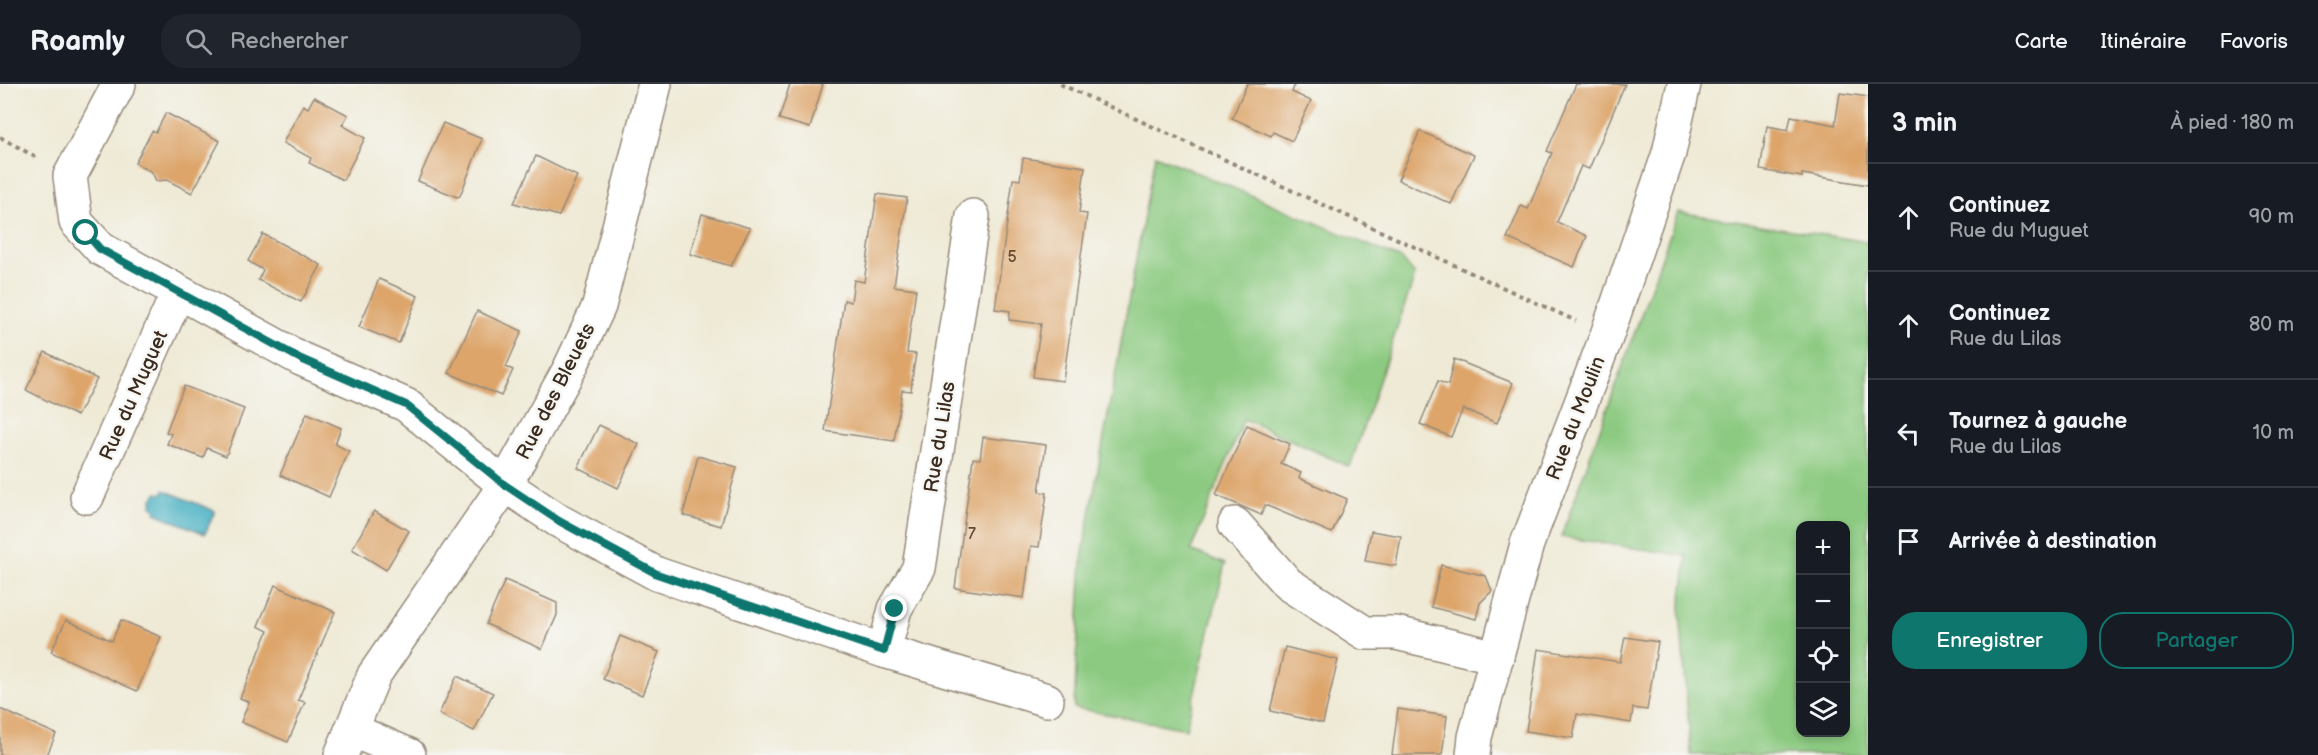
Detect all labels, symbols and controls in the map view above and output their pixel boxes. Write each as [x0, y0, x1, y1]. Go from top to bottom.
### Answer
search box [161, 14, 581, 68]
text: Roamly [30, 25, 125, 58]
icon: search [182, 25, 215, 58]
text: Rechercher [230, 28, 348, 55]
text: Carte [2015, 29, 2068, 54]
text: Itinéraire [2101, 29, 2187, 54]
text: Favoris [2220, 29, 2288, 54]
text: 3 min [1892, 108, 1957, 139]
text: À pied · 180 m [2171, 111, 2294, 135]
text: Continuez [1949, 192, 2050, 219]
icon: ahead [1892, 201, 1925, 234]
text: 90 m [2249, 205, 2294, 229]
route start [72, 219, 98, 245]
text: Rue du Muguet [1949, 219, 2089, 243]
house number: 5 [1007, 248, 1017, 267]
text: Continuez [1949, 300, 2050, 327]
icon: ahead [1892, 309, 1925, 342]
text: 80 m [2249, 313, 2294, 337]
street label: Rue des Bleuets [511, 319, 601, 464]
street label: Rue du Muguet [95, 327, 173, 464]
text: Rue du Lilas [1949, 327, 2061, 351]
street label: Rue du Moulin [1541, 353, 1611, 484]
street label: Rue du Lilas [919, 380, 961, 495]
text: Tournez à gauche [1949, 408, 2127, 435]
icon: left [1892, 417, 1925, 450]
text: 10 m [2253, 421, 2294, 445]
text: Rue du Lilas [1949, 435, 2061, 459]
map controls [1796, 521, 1850, 737]
button: + [1796, 521, 1850, 575]
house number: 7 [968, 525, 976, 544]
icon: arrive [1892, 525, 1925, 558]
text: Arrivée à destination [1949, 528, 2157, 555]
button: − [1796, 575, 1850, 629]
route end [881, 595, 907, 621]
button: Enregistrer [1892, 612, 2087, 669]
button: Partager [2099, 612, 2294, 669]
button: locate [1796, 629, 1850, 683]
button: layers [1796, 683, 1850, 737]

